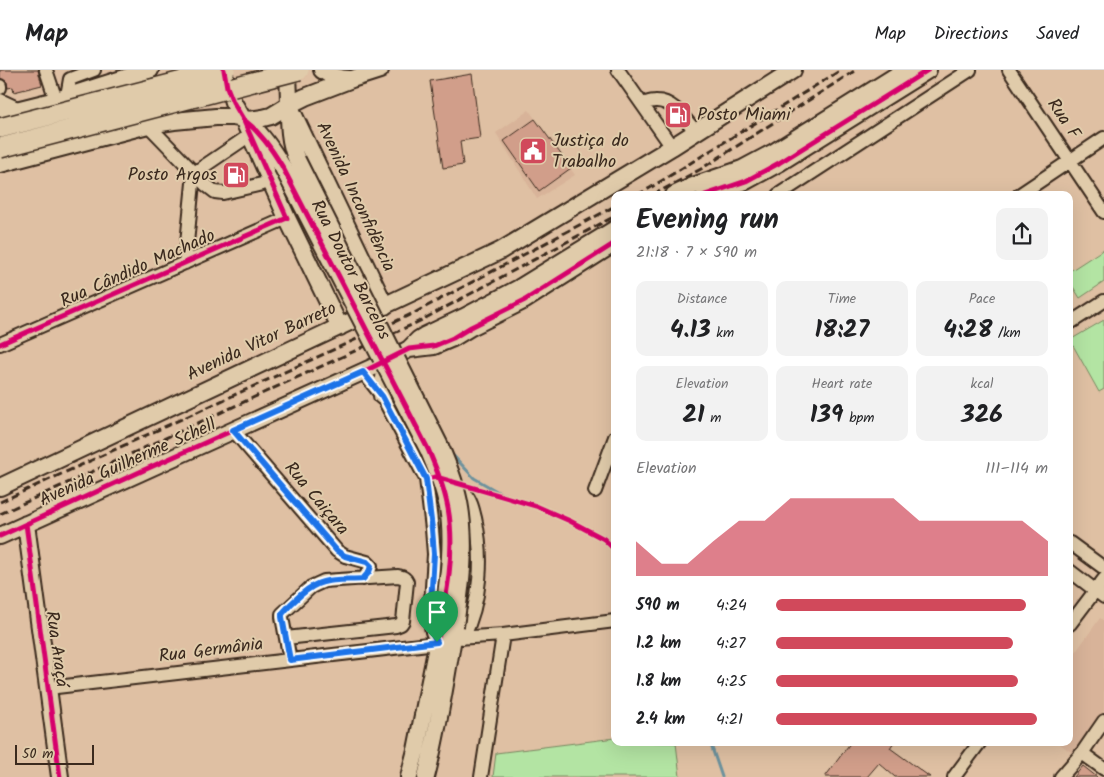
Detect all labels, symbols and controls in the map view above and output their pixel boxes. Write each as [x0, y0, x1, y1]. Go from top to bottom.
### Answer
text: Map [25, 15, 68, 54]
text: Map [874, 20, 906, 49]
text: Directions [934, 20, 1008, 49]
text: Saved [1036, 20, 1079, 49]
street label: Rua F [1039, 93, 1088, 147]
fuel station icon: Posto Miami [663, 100, 693, 130]
place label: Posto Miami [697, 101, 791, 130]
street label: Avenida Inconfidência [307, 117, 403, 277]
place label: Justiça do Trabalho [552, 127, 629, 177]
public building icon: Justiça do Trabalho [518, 136, 548, 166]
fuel station icon: Posto Argos [221, 160, 251, 190]
place label: Posto Argos [128, 161, 217, 190]
street label: Rua Doutor Barcelos [302, 195, 398, 345]
text: Evening run [636, 198, 779, 243]
button: share [996, 208, 1048, 260]
street label: Rua Cândido Machado [56, 222, 220, 316]
text: 21:18 · 7 × 590 m [636, 240, 757, 265]
text: Distance [677, 288, 727, 310]
text: Time [828, 288, 856, 310]
text: Pace [969, 288, 995, 310]
street label: Avenida Vitor Barreto [182, 295, 342, 389]
text: 4.13 [670, 310, 711, 350]
text: 18:27 [815, 310, 869, 350]
text: 4:28 [943, 310, 992, 350]
text: km [711, 322, 734, 344]
text: /km [992, 322, 1021, 344]
text: Elevation [676, 373, 728, 395]
text: Heart rate [812, 373, 872, 395]
text: kcal [971, 373, 993, 395]
text: 21 [683, 395, 705, 435]
text: 139 [810, 395, 844, 435]
text: 326 [961, 395, 1003, 435]
text: m [705, 407, 721, 429]
text: bpm [844, 407, 874, 429]
street label: Avenida Guilherme Schell [35, 411, 222, 515]
street label: Rua Caiçara [276, 456, 356, 542]
text: Elevation [636, 456, 697, 481]
text: 111–114 m [985, 456, 1048, 481]
pin [416, 591, 458, 642]
text: 590 m [636, 593, 680, 618]
text: 4:24 [716, 593, 747, 618]
icon: arrive [423, 598, 451, 626]
street label: Rua Araçá [36, 609, 76, 690]
street label: Rua Germânia [157, 630, 265, 672]
text: 1.2 km [636, 631, 681, 656]
text: 4:27 [716, 631, 745, 656]
text: 1.8 km [636, 669, 681, 694]
text: 4:25 [716, 669, 747, 694]
text: 2.4 km [636, 707, 685, 732]
text: 4:21 [716, 707, 743, 732]
scale bar [15, 742, 94, 765]
text: 50 m [22, 743, 53, 765]

